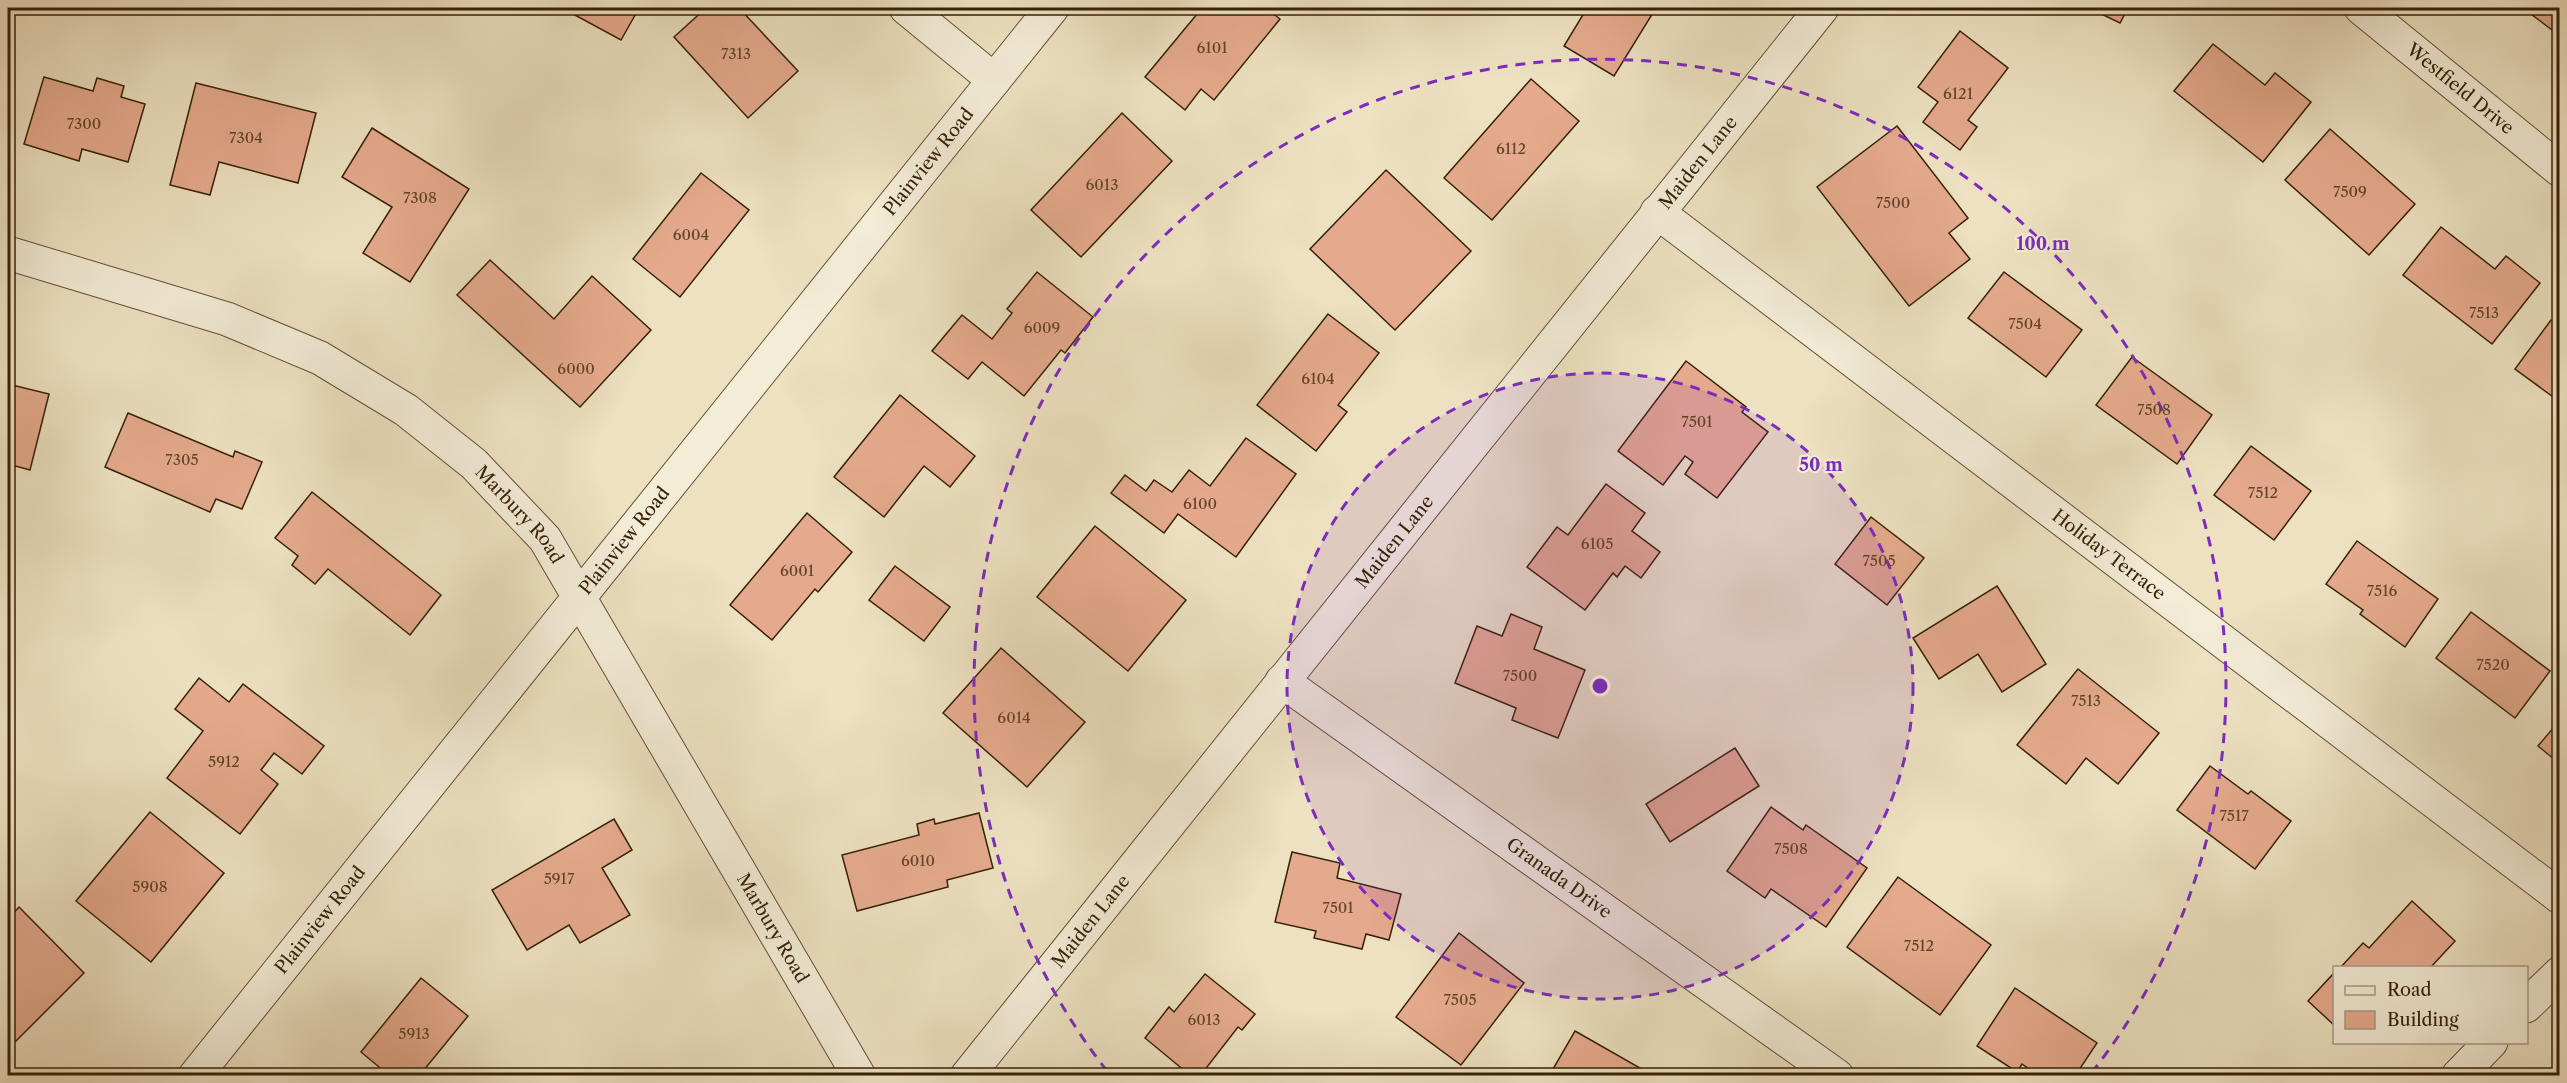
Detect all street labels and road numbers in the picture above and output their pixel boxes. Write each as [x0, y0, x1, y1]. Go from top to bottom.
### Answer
street label: Westfield Drive [2401, 38, 2518, 139]
street label: Plainview Road [879, 104, 978, 220]
street label: Maiden Lane [1654, 112, 1742, 214]
street label: Marbury Road [470, 461, 568, 568]
street label: Plainview Road [575, 483, 674, 599]
street label: Maiden Lane [1351, 491, 1438, 593]
street label: Holiday Terrace [2048, 505, 2170, 605]
street label: Granada Drive [1502, 833, 1616, 923]
street label: Plainview Road [270, 862, 370, 978]
street label: Marbury Road [732, 869, 813, 987]
street label: Maiden Lane [1047, 871, 1135, 972]

